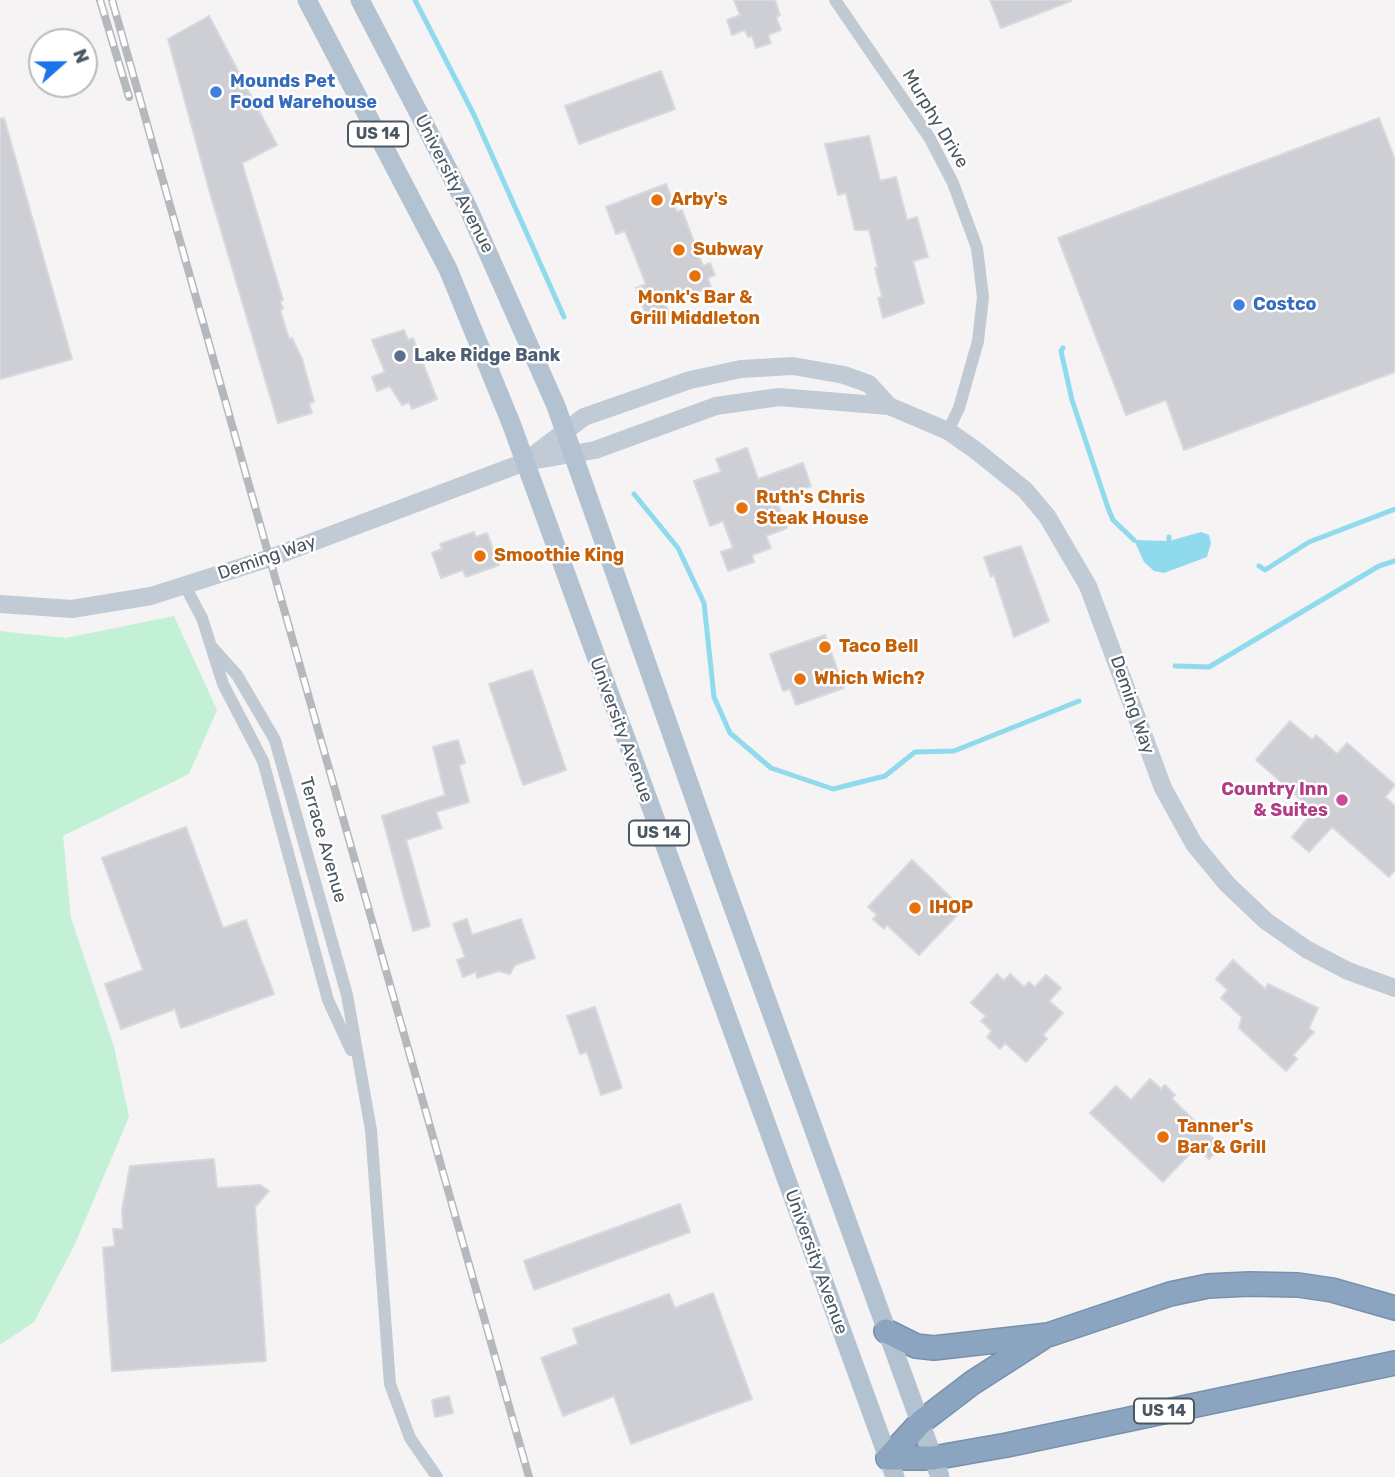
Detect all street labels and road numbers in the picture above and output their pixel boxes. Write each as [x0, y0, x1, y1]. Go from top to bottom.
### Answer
street label: Murphy Drive [897, 66, 973, 172]
street label: University Avenue [410, 111, 498, 257]
road number: US 14 [348, 122, 408, 146]
street label: Deming Way [215, 531, 319, 585]
street label: Deming Way [1105, 653, 1159, 757]
street label: University Avenue [585, 655, 657, 805]
street label: Terrace Avenue [295, 775, 351, 905]
road number: US 14 [629, 820, 689, 846]
street label: University Avenue [780, 1187, 852, 1337]
road number: US 14 [1134, 1399, 1194, 1424]

